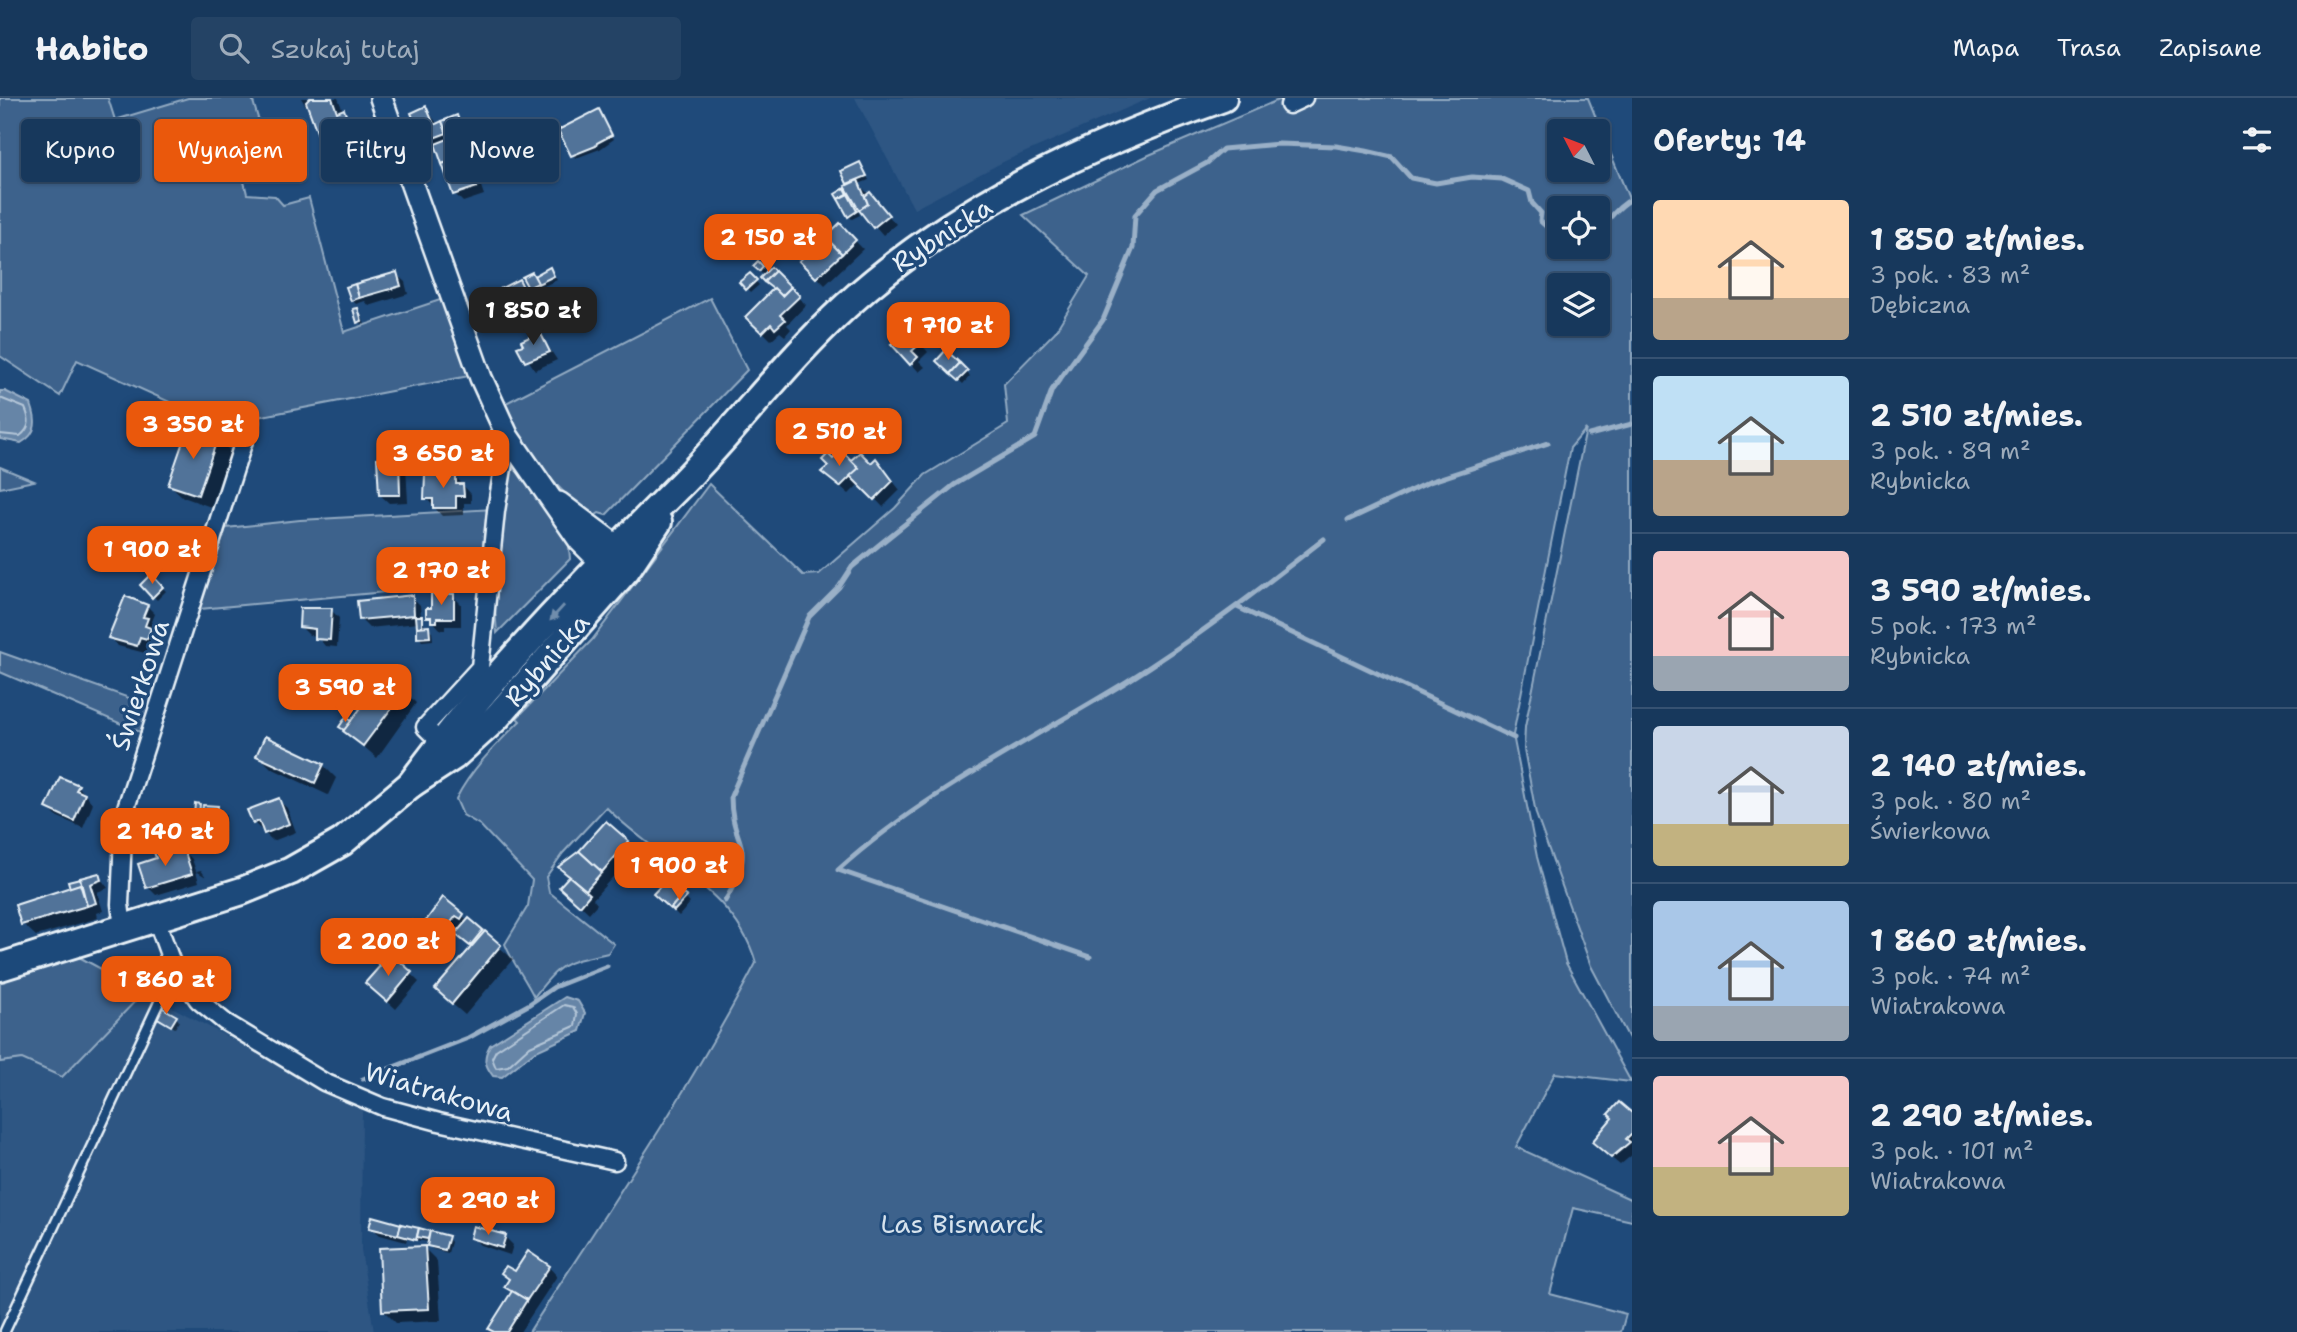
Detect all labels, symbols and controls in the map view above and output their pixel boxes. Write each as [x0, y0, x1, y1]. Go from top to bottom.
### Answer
search box [191, 17, 681, 80]
text: Habito [35, 26, 149, 71]
icon: search [215, 29, 253, 67]
text: Szukaj tutaj [271, 31, 419, 66]
text: Mapa [1953, 32, 2019, 64]
text: Trasa [2057, 32, 2121, 64]
text: Zapisane [2159, 32, 2262, 64]
chip: Kupno [21, 119, 140, 182]
chip: Wynajem [154, 119, 307, 182]
chip: Filtry [321, 119, 431, 182]
chip: Nowe [445, 119, 559, 182]
north arrow [1547, 119, 1610, 182]
map controls [1547, 119, 1610, 336]
text: Oferty: 14 [1653, 120, 1806, 161]
icon: filters [2238, 121, 2276, 159]
street label: Rybnicka [885, 189, 999, 280]
button: locate [1547, 196, 1610, 259]
pin: 2 150 zł [696, 214, 840, 274]
text: 1 850 zł/mies. [1870, 219, 2085, 260]
text: 2 150 zł [720, 222, 816, 252]
icon: home [1709, 228, 1793, 312]
text: 3 pok. · 83 m² [1870, 260, 2030, 290]
button: layers [1547, 273, 1610, 336]
pin: 1 850 zł [461, 288, 605, 347]
text: Dębiczna [1870, 290, 1970, 320]
text: 1 850 zł [485, 295, 581, 325]
pin: 1 710 zł [876, 302, 1020, 362]
text: 1 710 zł [903, 310, 993, 340]
text: 2 510 zł/mies. [1870, 395, 2083, 436]
pin: 3 350 zł [121, 402, 265, 461]
icon: home [1709, 404, 1793, 488]
pin: 2 510 zł [767, 408, 911, 468]
text: 3 350 zł [142, 409, 244, 439]
text: 2 510 zł [792, 416, 886, 446]
pin: 3 650 zł [371, 430, 515, 490]
text: 3 pok. · 89 m² [1870, 436, 2031, 466]
text: 3 650 zł [392, 438, 494, 468]
text: Rybnicka [1870, 466, 1970, 496]
pin: 1 900 zł [80, 526, 224, 586]
text: 1 900 zł [103, 534, 201, 564]
pin: 2 170 zł [369, 547, 513, 607]
text: 2 170 zł [392, 555, 490, 585]
text: 3 590 zł/mies. [1870, 570, 2092, 611]
icon: home [1709, 579, 1793, 663]
one-way arrow [549, 604, 565, 621]
street label: Rybnicka [496, 606, 597, 714]
text: 5 pok. · 173 m² [1870, 611, 2036, 641]
street label: Świerkowa [102, 615, 177, 755]
text: Rybnicka [1870, 641, 1970, 671]
pin: 3 590 zł [273, 664, 417, 724]
text: 3 590 zł [295, 672, 395, 702]
text: 2 140 zł/mies. [1870, 745, 2087, 786]
icon: home [1709, 754, 1793, 838]
text: 3 pok. · 80 m² [1870, 786, 2031, 816]
pin: 2 140 zł [93, 808, 237, 868]
text: 2 140 zł [116, 816, 214, 846]
text: Świerkowa [1870, 816, 1990, 846]
pin: 1 900 zł [607, 842, 751, 902]
text: 1 900 zł [630, 850, 728, 880]
pin: 2 200 zł [316, 918, 460, 978]
text: 1 860 zł/mies. [1870, 920, 2087, 961]
text: 2 200 zł [337, 926, 439, 956]
icon: home [1709, 929, 1793, 1013]
pin: 1 860 zł [94, 956, 238, 1016]
text: 3 pok. · 74 m² [1870, 961, 2031, 991]
text: 1 860 zł [117, 964, 215, 994]
text: Wiatrakowa [1870, 991, 2005, 1021]
street label: Wiatrakowa [361, 1054, 517, 1129]
text: 2 290 zł/mies. [1870, 1095, 2093, 1136]
icon: home [1709, 1104, 1793, 1188]
text: 3 pok. · 101 m² [1870, 1136, 2033, 1166]
text: Wiatrakowa [1870, 1166, 2005, 1196]
pin: 2 290 zł [416, 1178, 560, 1237]
text: 2 290 zł [437, 1185, 539, 1215]
park label: Las Bismarck [880, 1206, 1044, 1241]

